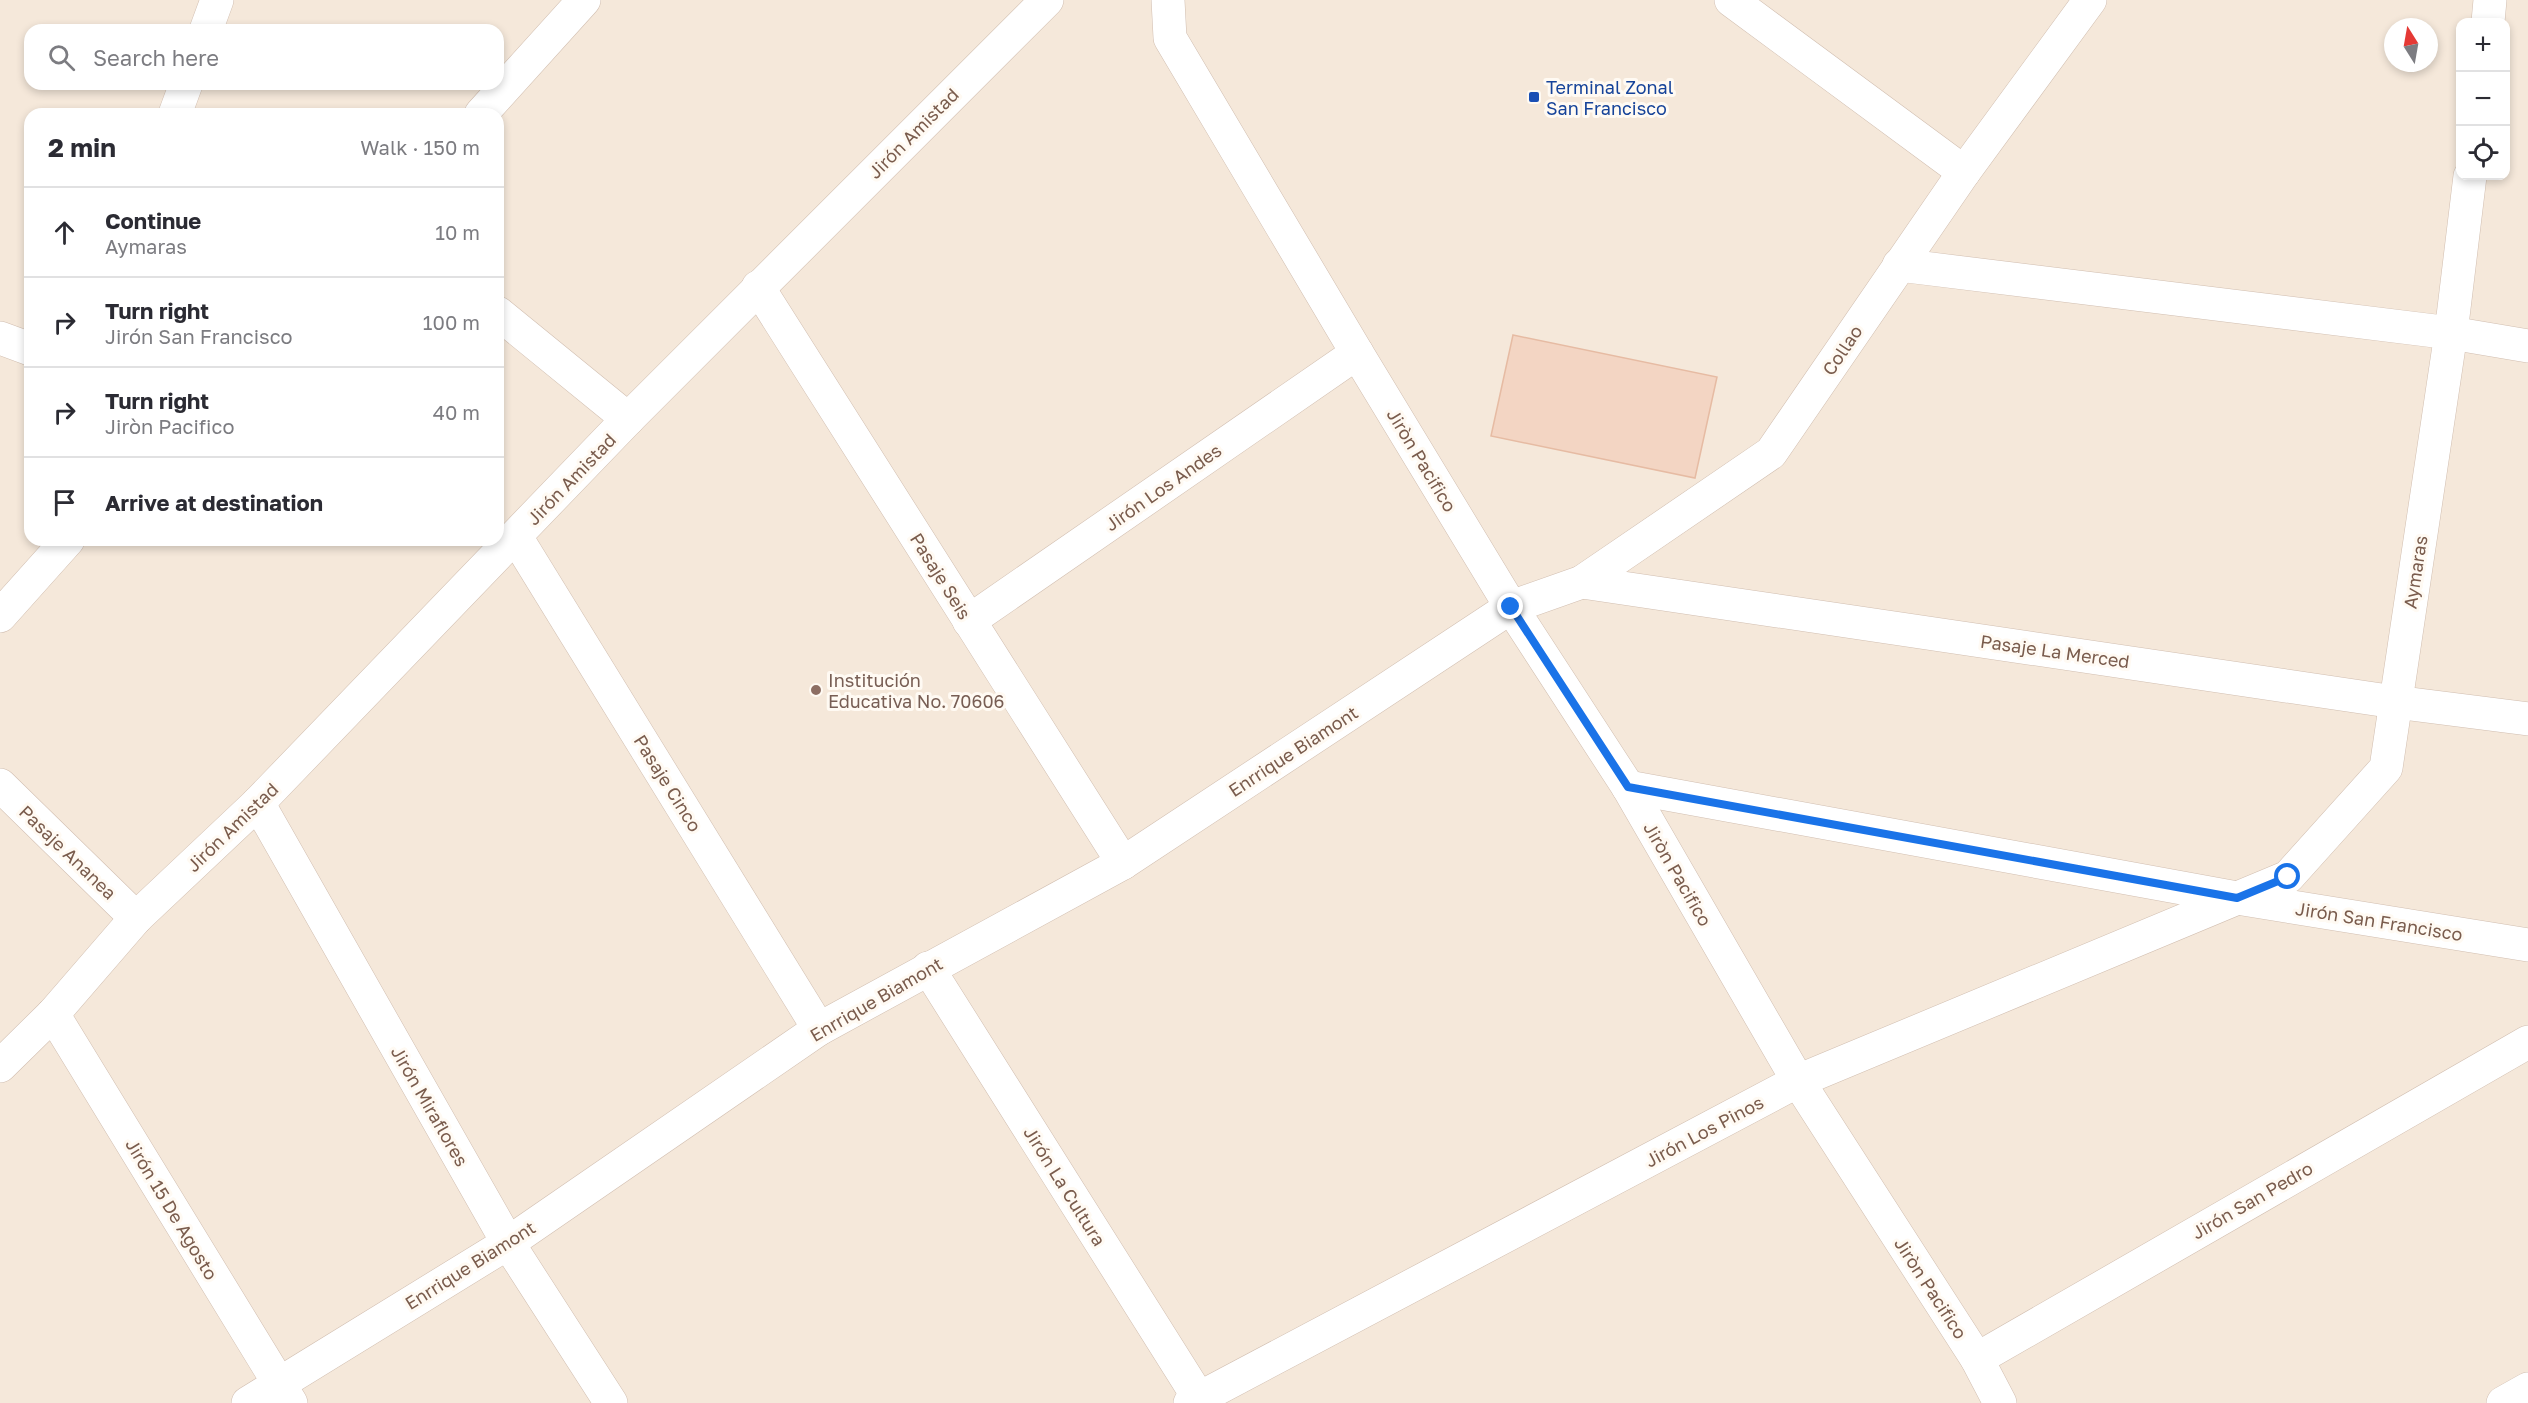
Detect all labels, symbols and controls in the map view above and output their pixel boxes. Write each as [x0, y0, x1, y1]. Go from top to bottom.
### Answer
north arrow [2384, 18, 2438, 72]
map controls [2456, 18, 2510, 180]
button: + [2456, 18, 2510, 72]
search box [24, 24, 504, 90]
icon: search [45, 41, 78, 74]
text: Search here [93, 44, 219, 71]
button: − [2456, 72, 2510, 126]
place label: Terminal Zonal San Francisco [1546, 76, 1674, 119]
street label: Jirón Amistad [863, 83, 963, 183]
marker: Terminal Zonal San Francisco [1527, 90, 1541, 104]
button: locate [2456, 126, 2510, 180]
text: 2 min [48, 132, 116, 163]
text: Walk · 150 m [360, 135, 480, 159]
text: Continue [105, 207, 201, 234]
icon: ahead [48, 216, 81, 249]
text: 10 m [435, 220, 480, 244]
text: Aymaras [105, 234, 187, 258]
text: Turn right [105, 297, 209, 324]
icon: right [48, 306, 81, 339]
text: 100 m [423, 310, 480, 334]
street label: Collao [1817, 321, 1867, 379]
text: Jirón San Francisco [105, 324, 293, 348]
text: Turn right [105, 387, 209, 414]
icon: right [48, 396, 81, 429]
text: 40 m [433, 400, 480, 424]
street label: Jiròn Pacifico [1383, 404, 1461, 516]
text: Jiròn Pacifico [105, 414, 234, 438]
street label: Jirón Amistad [522, 429, 620, 529]
street label: Jirón Los Andes [1101, 439, 1225, 535]
icon: arrive [48, 486, 81, 519]
text: Arrive at destination [105, 489, 323, 516]
street label: Pasaje Seis [906, 529, 976, 623]
street label: Aymaras [2398, 534, 2432, 610]
route end [1497, 593, 1523, 619]
street label: Pasaje La Merced [1979, 630, 2131, 672]
place label: Institución Educativa No. 70606 [828, 669, 1004, 712]
marker: Institución Educativa No. 70606 [809, 683, 823, 697]
street label: Enrrique Biamont [1224, 701, 1362, 801]
street label: Pasaje Cinco [630, 731, 706, 835]
street label: Jirón Amistad [182, 778, 282, 876]
street label: Pasaje Ananea [15, 800, 121, 904]
street label: Jiròn Pacifico [1639, 818, 1717, 930]
route start [2274, 863, 2300, 889]
street label: Jirón San Francisco [2294, 897, 2464, 945]
street label: Enrrique Biamont [806, 952, 946, 1046]
street label: Jirón Miraflores [387, 1042, 473, 1170]
street label: Jirón Los Pinos [1641, 1091, 1767, 1171]
street label: Jirón La Cultura [1019, 1122, 1111, 1250]
street label: Jirón 15 De Agosto [121, 1135, 223, 1283]
street label: Jirón San Pedro [2188, 1156, 2316, 1244]
street label: Enrrique Biamont [401, 1216, 539, 1314]
street label: Jiròn Pacifico [1890, 1233, 1972, 1343]

